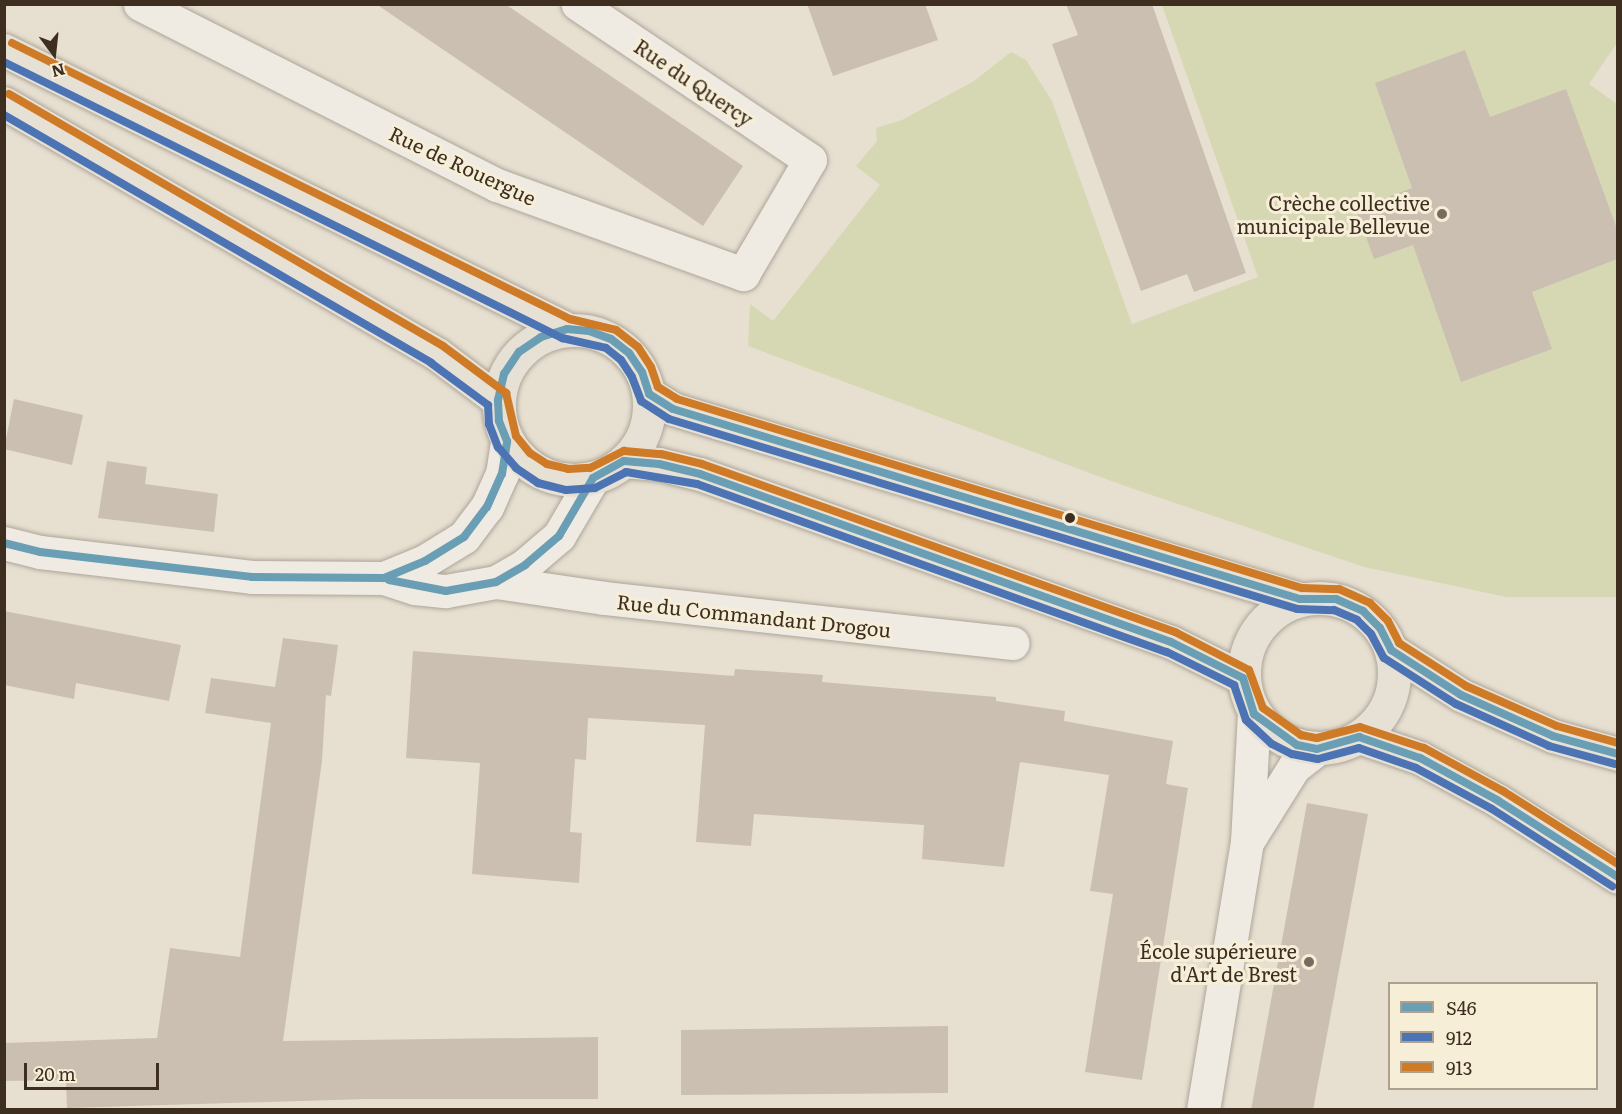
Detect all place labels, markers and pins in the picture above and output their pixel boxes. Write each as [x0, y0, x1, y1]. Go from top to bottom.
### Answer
place label: Crèche collective municipale Bellevue [1236, 190, 1430, 237]
marker: Crèche collective municipale Bellevue [1435, 207, 1449, 221]
unlabelled marker [1064, 512, 1076, 524]
place label: École supérieure d'Art de Brest [1139, 939, 1297, 986]
marker: École supérieure d'Art de Brest [1302, 955, 1316, 969]

